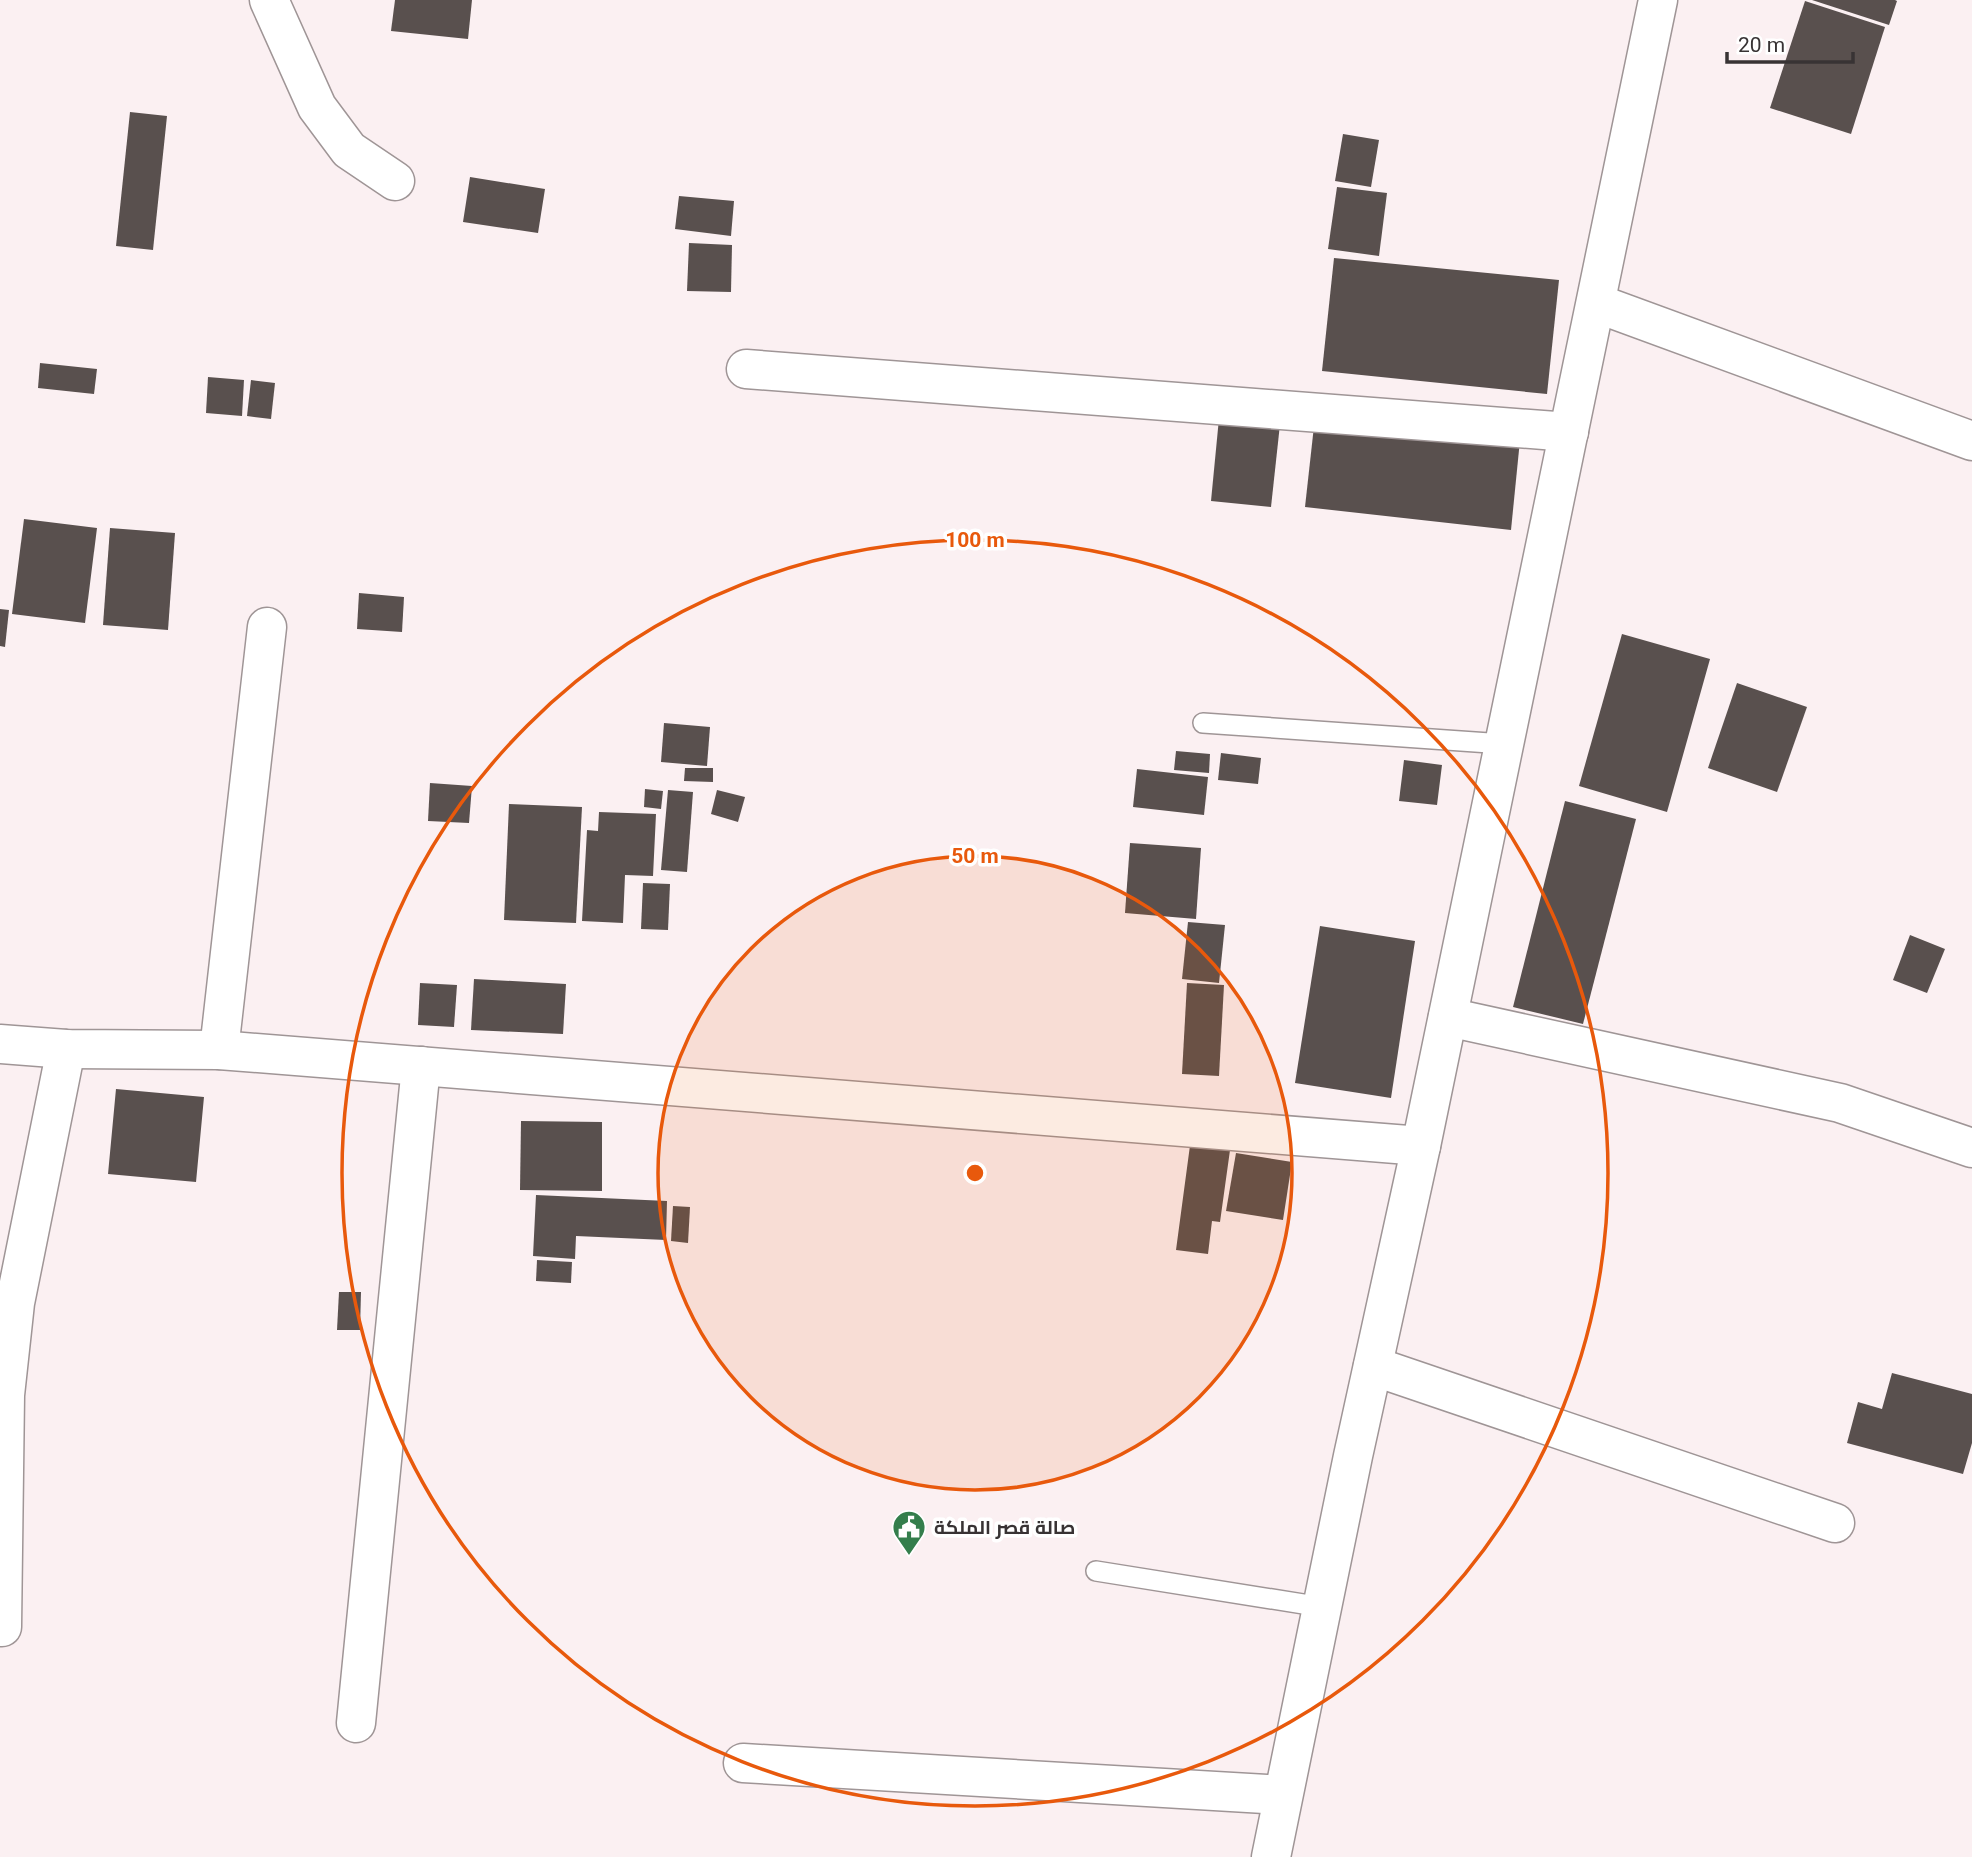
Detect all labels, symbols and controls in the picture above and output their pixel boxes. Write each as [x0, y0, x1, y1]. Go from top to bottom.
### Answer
scale bar [1727, 21, 1853, 65]
text: 20 m [1738, 33, 1785, 57]
text: 100 m [945, 528, 1005, 552]
text: 50 m [951, 844, 999, 868]
centre of rings [963, 1161, 987, 1185]
public building icon: صالة قصر الملكة [890, 1508, 928, 1557]
place label: صالة قصر الملكة [934, 1516, 1075, 1539]

